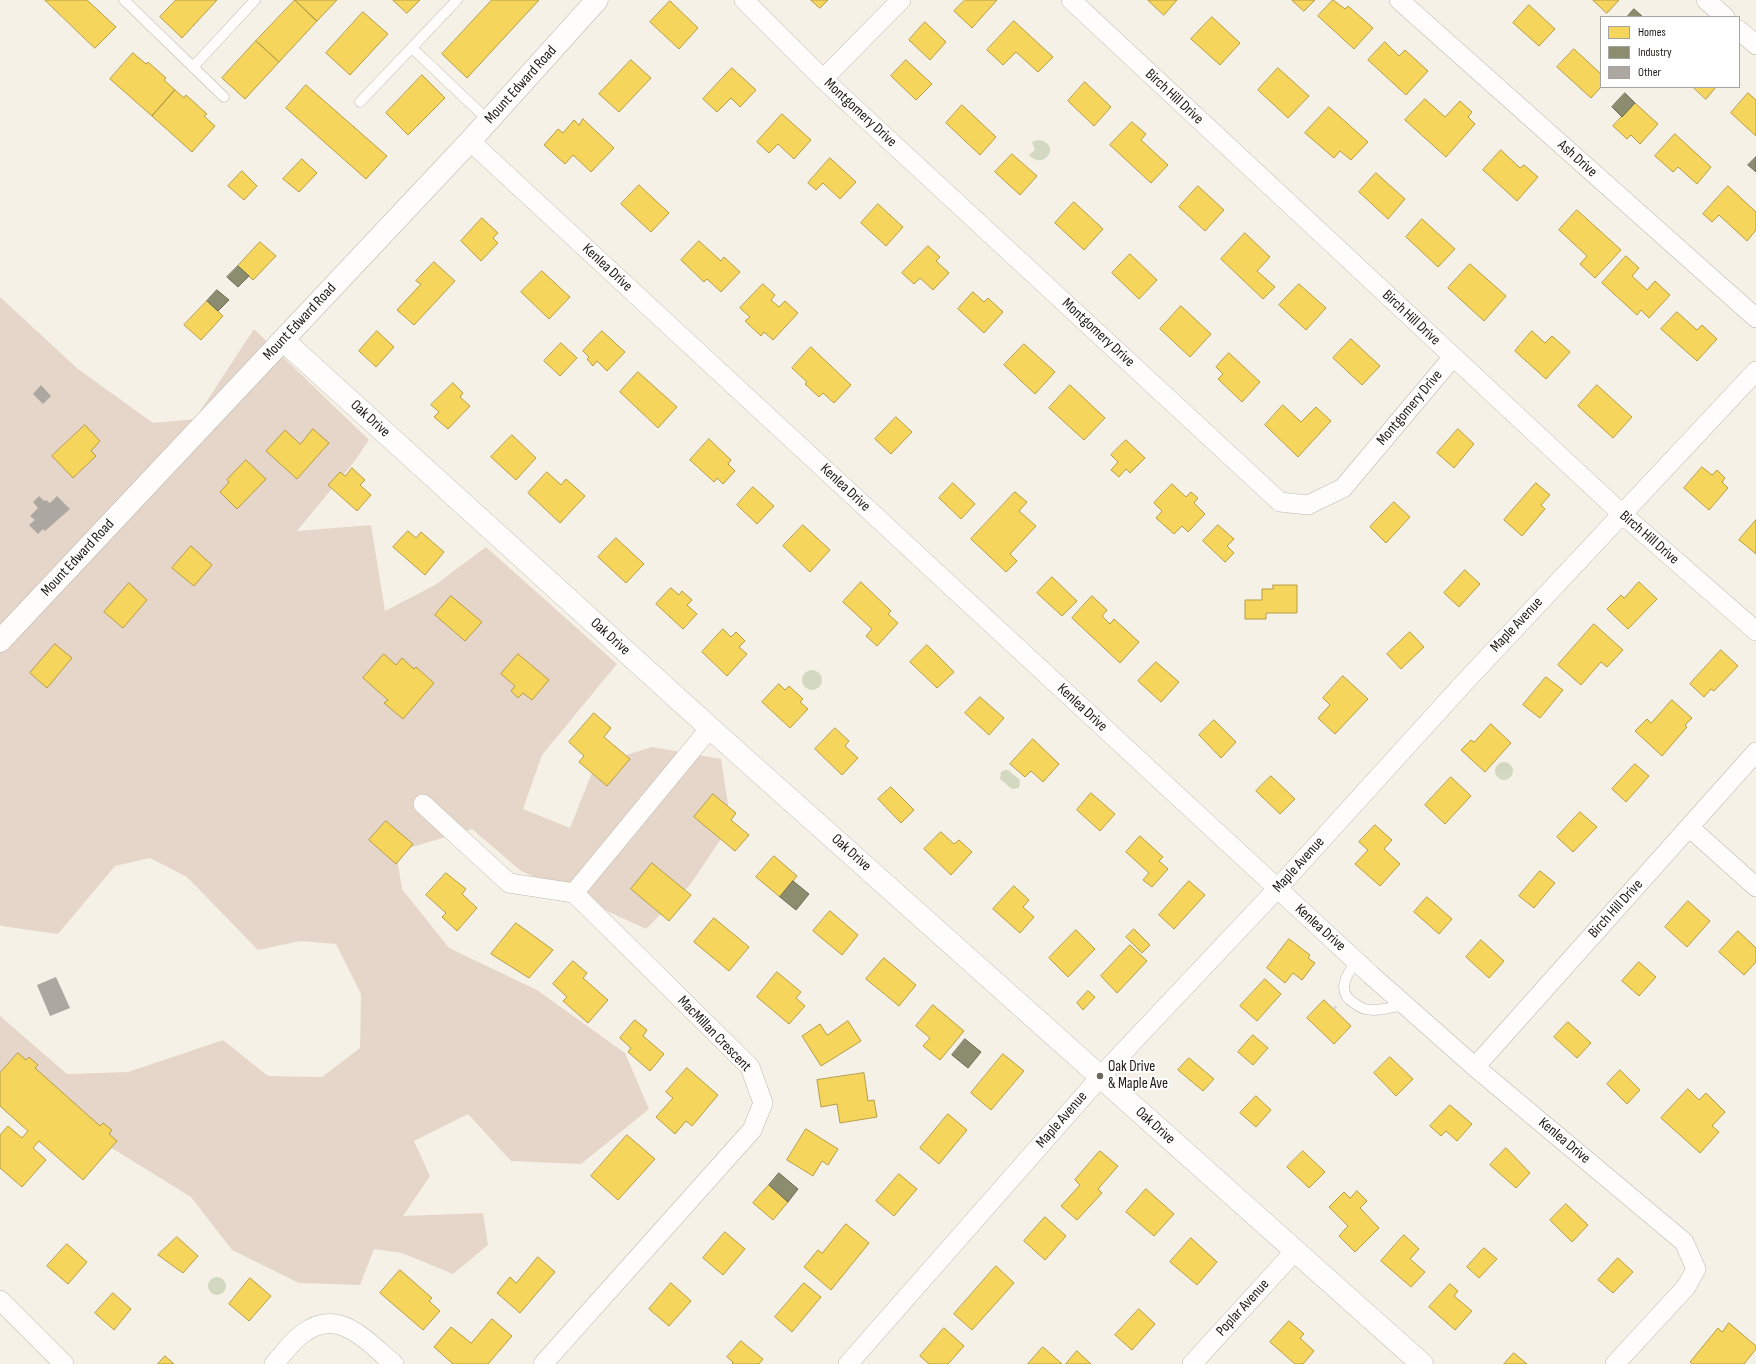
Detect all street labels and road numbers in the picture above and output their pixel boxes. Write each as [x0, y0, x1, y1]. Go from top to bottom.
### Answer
street label: Mount Edward Road [481, 42, 561, 128]
street label: Birch Hill Drive [1141, 66, 1207, 128]
street label: Montgomery Drive [820, 75, 900, 151]
street label: Ash Drive [1554, 137, 1600, 181]
street label: Kenlea Drive [578, 240, 636, 296]
street label: Mount Edward Road [260, 280, 340, 364]
street label: Birch Hill Drive [1378, 287, 1444, 349]
street label: Montgomery Drive [1058, 295, 1138, 371]
street label: Montgomery Drive [1373, 367, 1447, 449]
street label: Oak Drive [346, 396, 394, 442]
street label: Kenlea Drive [816, 460, 874, 516]
street label: Birch Hill Drive [1616, 507, 1682, 569]
street label: Mount Edward Road [38, 516, 118, 600]
street label: Maple Avenue [1487, 594, 1547, 656]
street label: Oak Drive [586, 614, 634, 660]
street label: Kenlea Drive [1053, 680, 1111, 736]
street label: Oak Drive [827, 830, 875, 876]
street label: Maple Avenue [1269, 833, 1329, 897]
street label: Birch Hill Drive [1585, 876, 1647, 942]
street label: Kenlea Drive [1291, 901, 1349, 955]
street label: MacMillan Crescent [673, 992, 755, 1076]
street label: Maple Avenue [1033, 1088, 1091, 1152]
street label: Oak Drive [1131, 1103, 1179, 1149]
street label: Kenlea Drive [1534, 1114, 1594, 1168]
street label: Poplar Avenue [1213, 1276, 1273, 1340]

